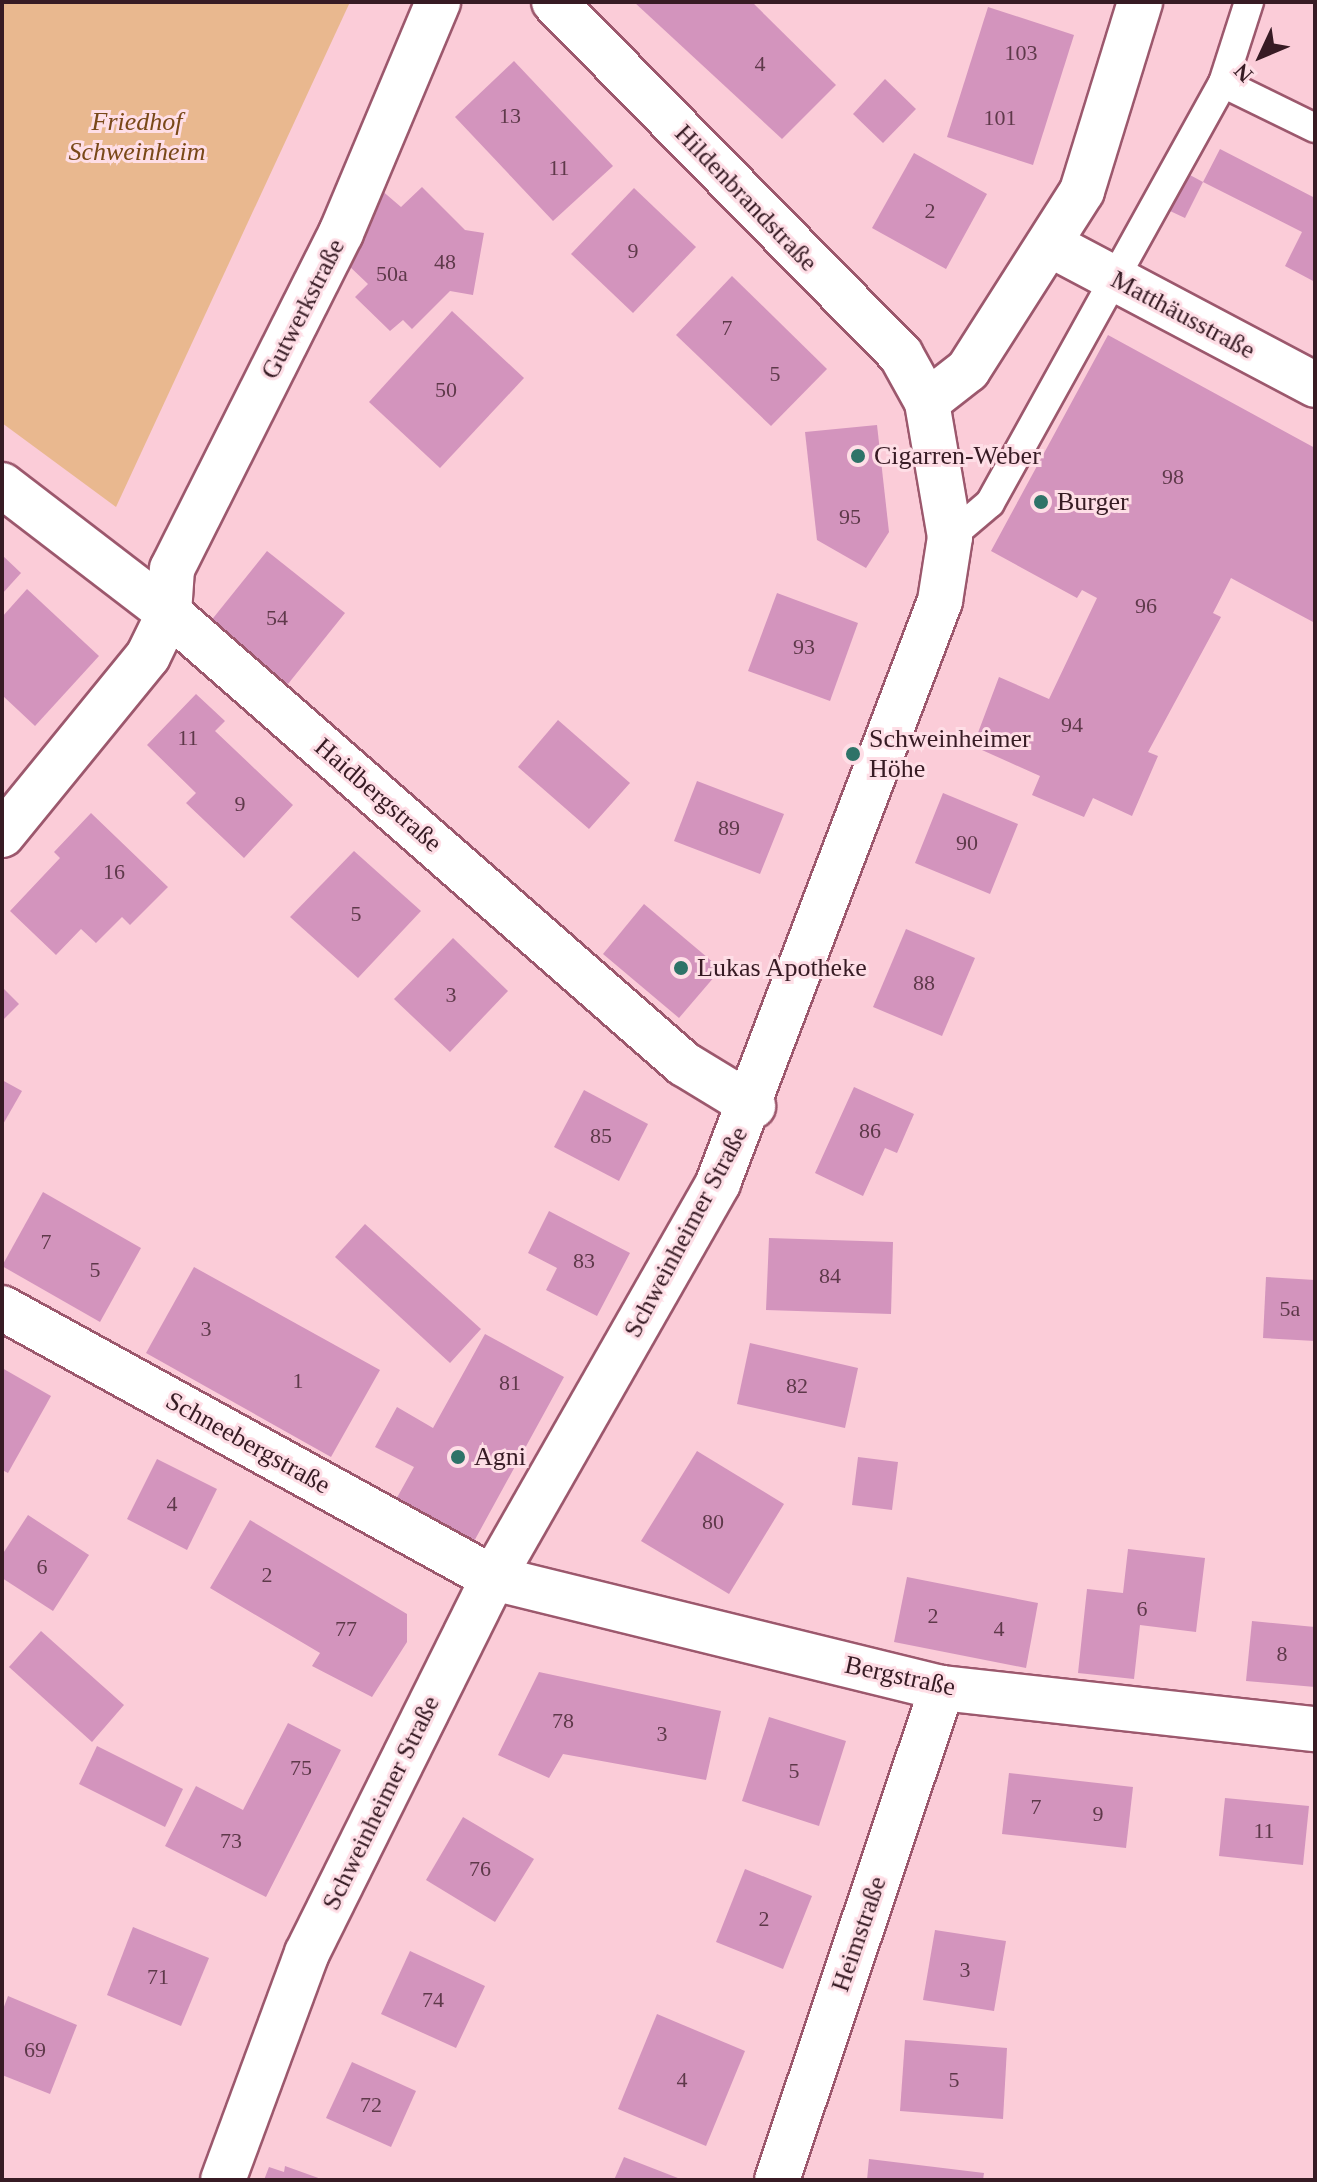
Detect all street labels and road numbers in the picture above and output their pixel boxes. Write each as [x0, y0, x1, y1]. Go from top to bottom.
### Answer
street label: Hildenbrandstraße [668, 118, 824, 278]
street label: Gutwerkstraße [254, 234, 352, 384]
street label: Matthäusstraße [1106, 264, 1260, 366]
street label: Haidbergstraße [308, 731, 448, 859]
street label: Schweinheimer Straße [617, 1121, 755, 1343]
street label: Schneebergstraße [160, 1385, 336, 1501]
street label: Bergstraße [842, 1649, 958, 1703]
street label: Schweinheimer Straße [316, 1691, 446, 1915]
street label: Heimstraße [825, 1872, 893, 1996]

